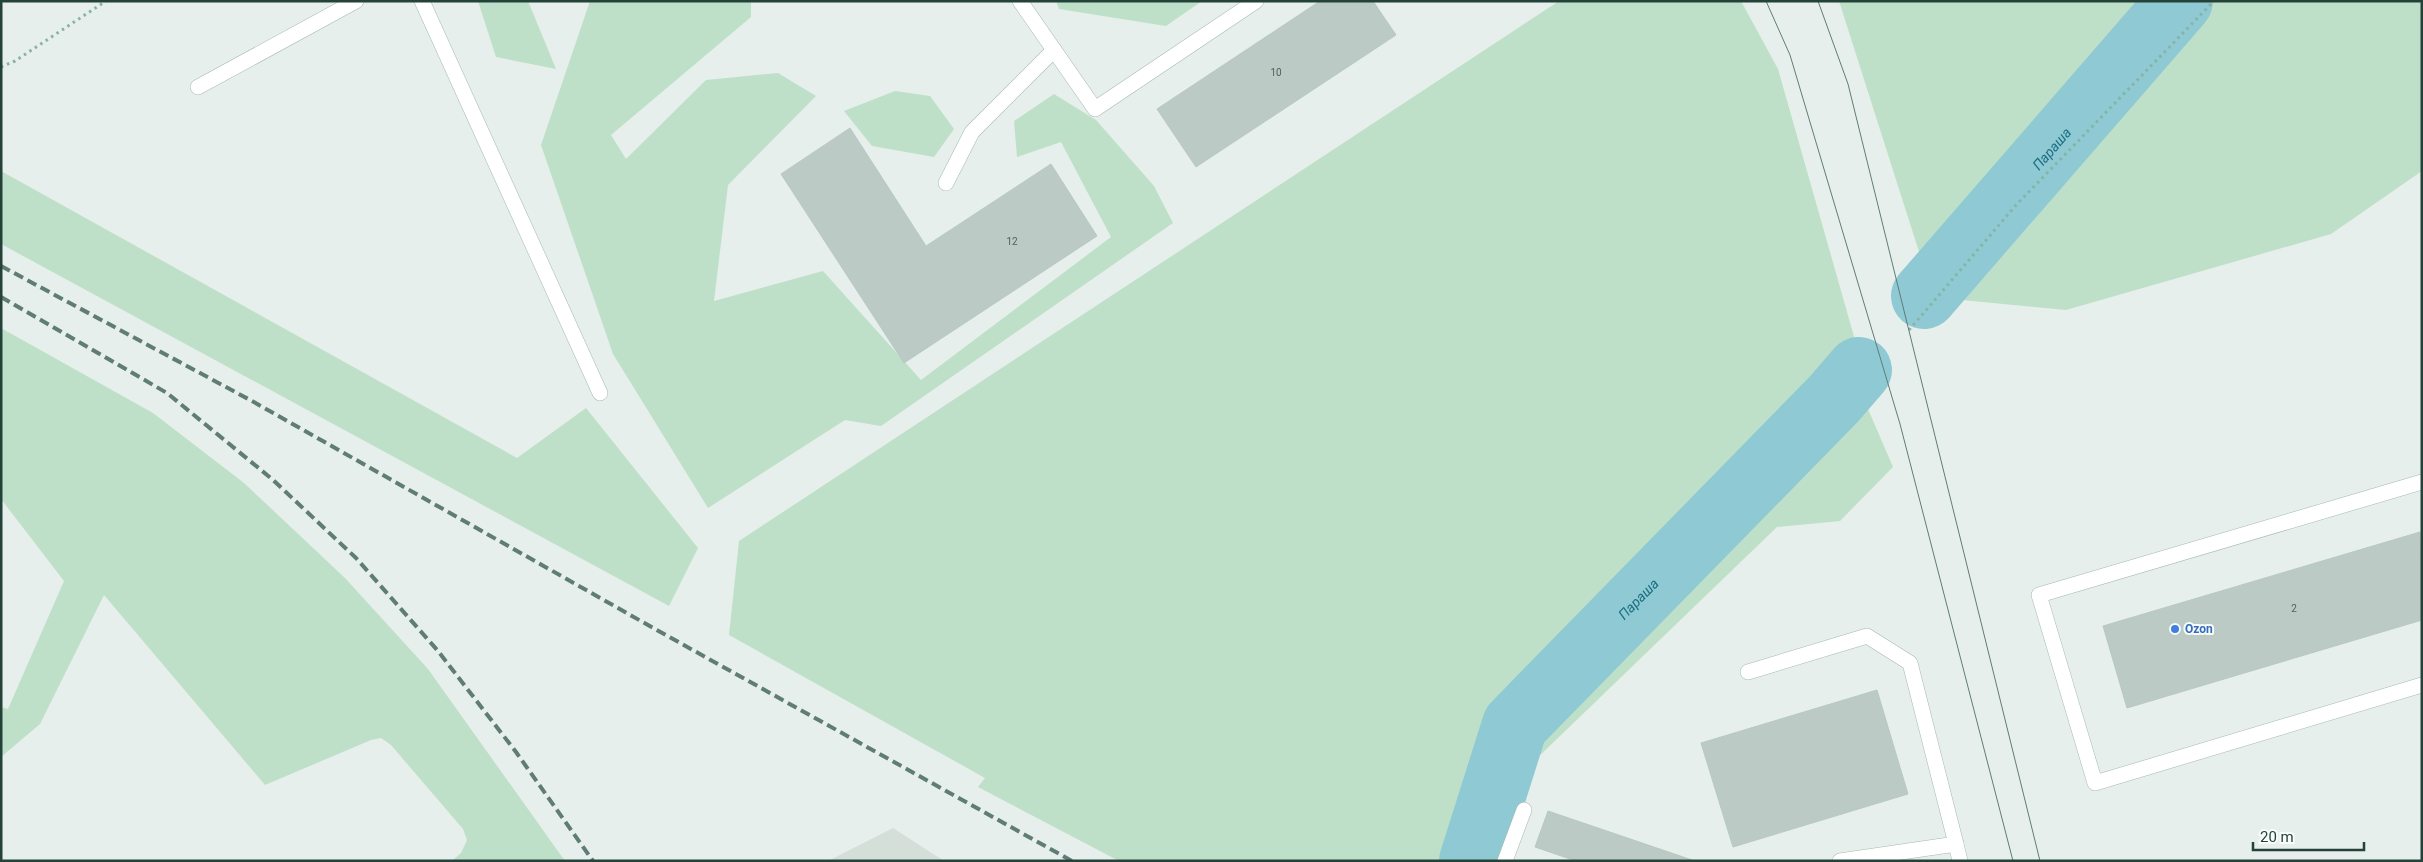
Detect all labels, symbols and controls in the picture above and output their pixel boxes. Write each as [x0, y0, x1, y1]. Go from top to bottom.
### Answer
house number: 10 [1270, 67, 1282, 78]
water label: Параша [2029, 124, 2074, 173]
house number: 12 [1006, 236, 1018, 247]
water label: Параша [1615, 575, 1662, 623]
house number: 2 [2291, 603, 2297, 614]
place label: Ozon [2185, 622, 2213, 636]
marker: Ozon [2169, 623, 2181, 635]
scale bar [2253, 820, 2364, 852]
text: 20 m [2260, 828, 2294, 846]

